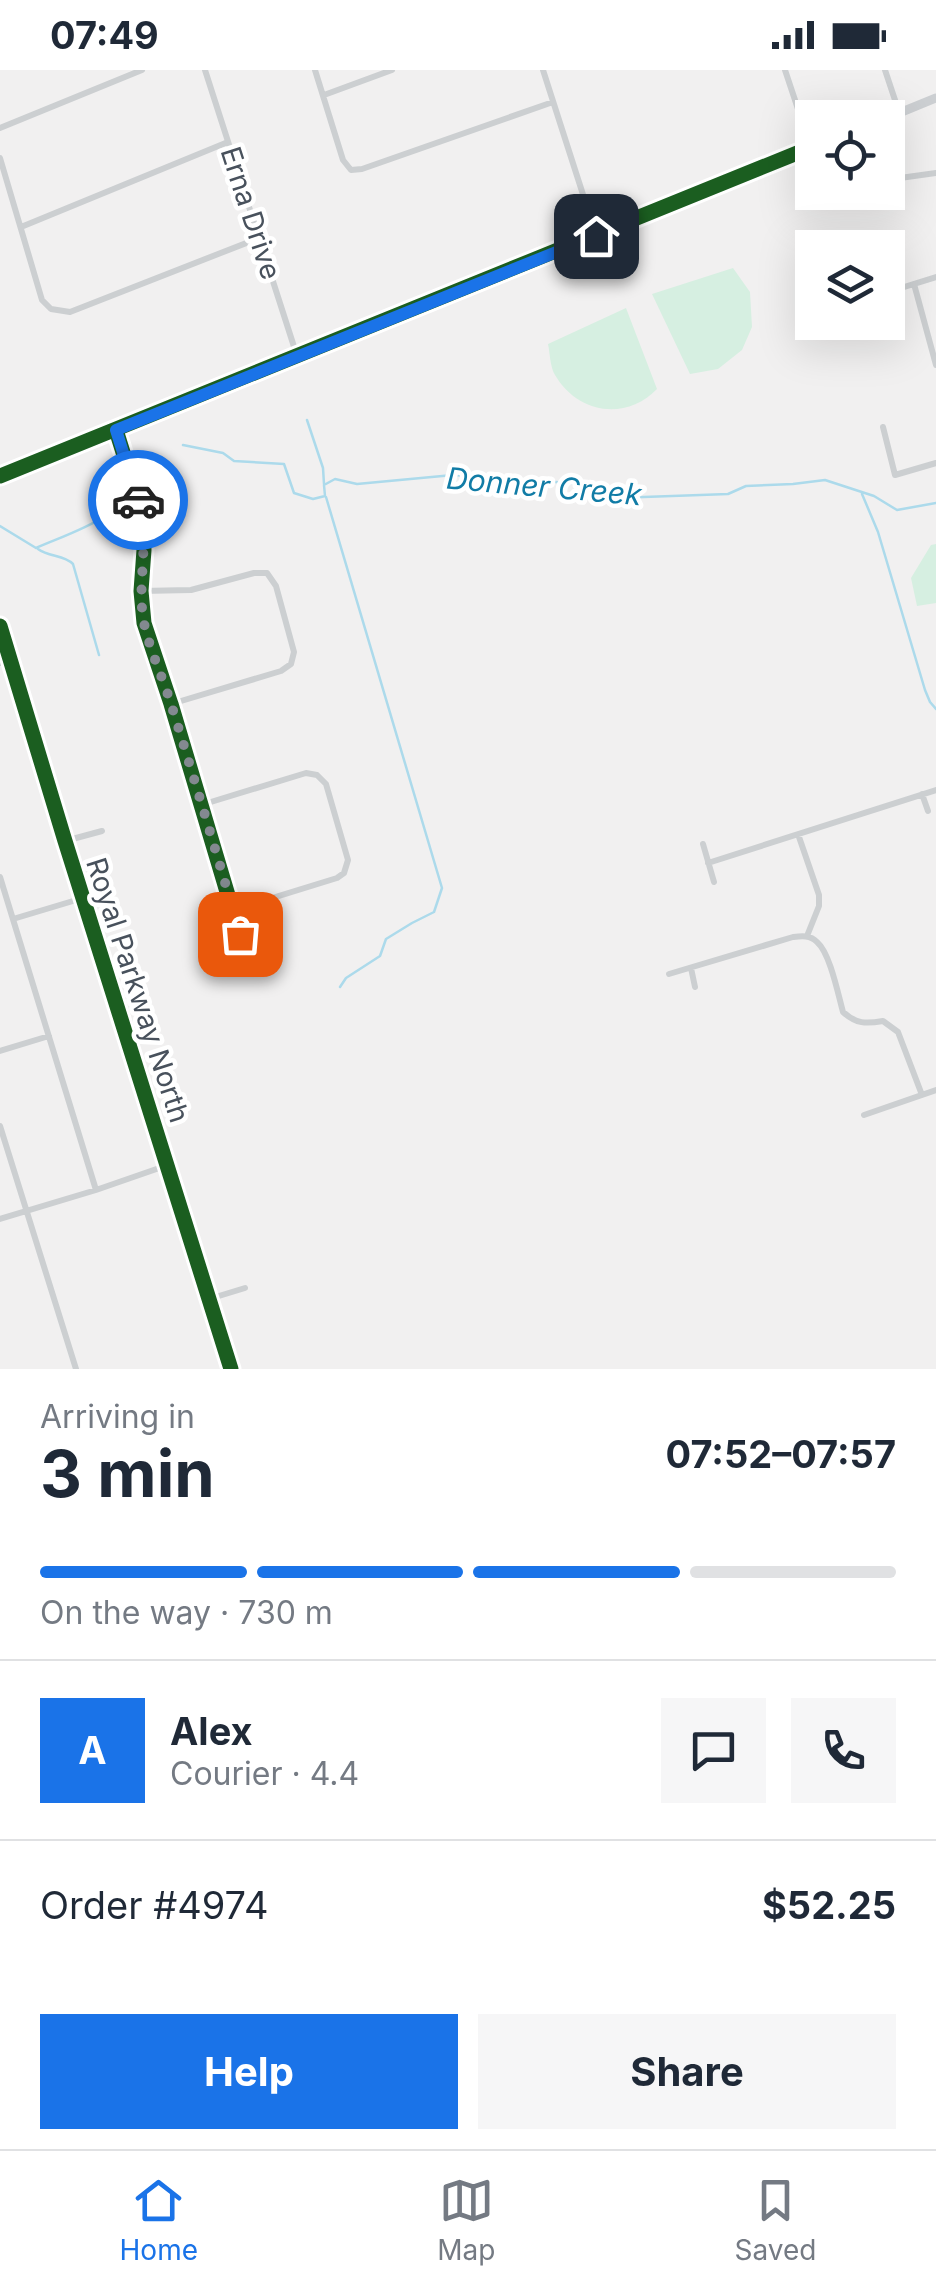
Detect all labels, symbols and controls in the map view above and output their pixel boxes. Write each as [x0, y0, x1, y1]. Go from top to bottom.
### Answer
text: 07:49 [50, 12, 159, 58]
map controls [795, 100, 905, 340]
button: locate [795, 100, 905, 210]
street label: Erna Drive [214, 142, 288, 284]
pin [554, 194, 639, 279]
icon: home [569, 209, 624, 264]
button: layers [795, 230, 905, 340]
courier [88, 450, 188, 550]
water label: Donner Creek [445, 460, 644, 513]
icon: car [111, 473, 166, 528]
street label: Royal Parkway North [79, 853, 197, 1127]
pin [198, 892, 283, 977]
icon: bag [213, 907, 268, 962]
text: Arriving in [40, 1397, 195, 1436]
text: 07:52–07:57 [666, 1431, 896, 1477]
text: 3 min [40, 1434, 215, 1513]
text: On the way · 730 m [40, 1593, 333, 1632]
button: chat [661, 1698, 766, 1803]
button: phone [791, 1698, 896, 1803]
text: Alex [170, 1708, 253, 1754]
text: A [78, 1727, 107, 1773]
text: Courier · 4.4 [170, 1754, 359, 1793]
text: Order #4974 [40, 1882, 268, 1928]
text: $52.25 [762, 1882, 896, 1928]
button: Help [40, 2014, 458, 2129]
button: Share [478, 2014, 896, 2129]
tab: Home [120, 2173, 198, 2267]
tab: Map [437, 2173, 495, 2267]
tab: Saved [734, 2173, 816, 2267]

